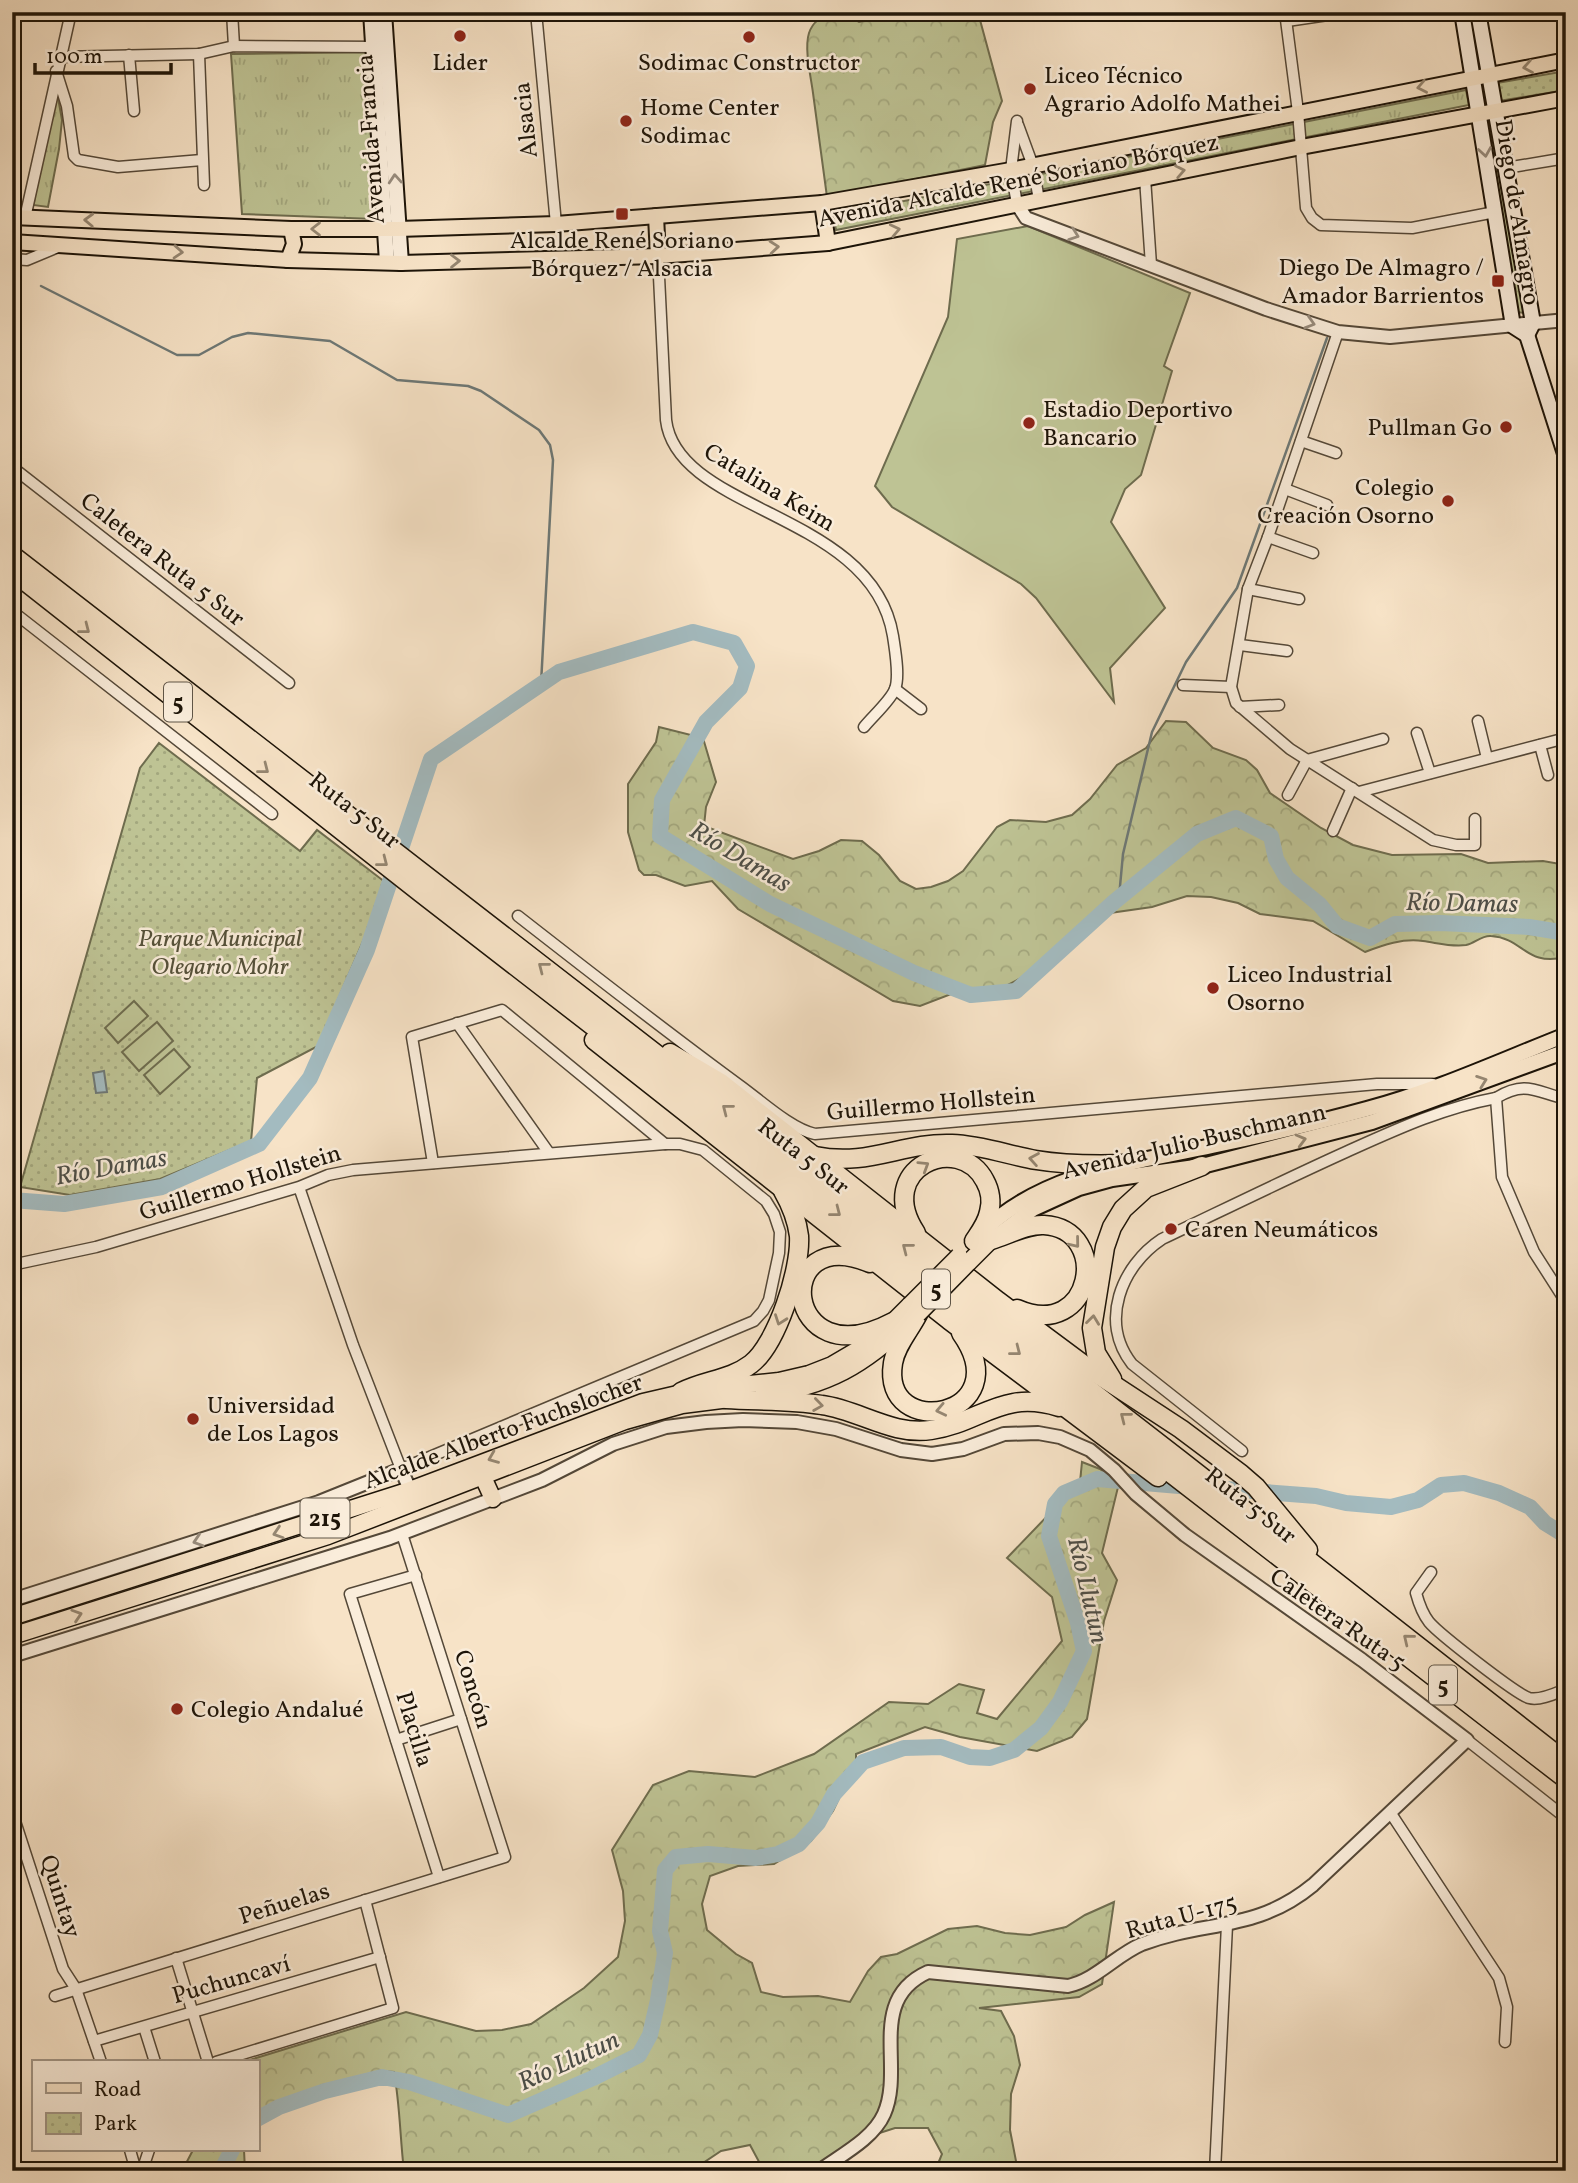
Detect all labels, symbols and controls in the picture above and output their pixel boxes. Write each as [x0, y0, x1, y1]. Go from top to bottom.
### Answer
marker: Lider [452, 28, 468, 44]
marker: Sodimac Constructor [741, 29, 757, 45]
scale bar [35, 32, 172, 76]
text: 100 m [46, 43, 103, 72]
place label: Lider [432, 47, 488, 81]
place label: Sodimac Constructor [638, 47, 860, 81]
street label: Avenida Francia [349, 53, 395, 225]
one-way arrow [1522, 59, 1533, 74]
place label: Liceo Técnico Agrario Adolfo Mathei [1044, 60, 1281, 122]
one-way arrow [1416, 79, 1428, 94]
street label: Alsacia [506, 80, 548, 159]
marker: Liceo Técnico Agrario Adolfo Mathei [1022, 81, 1038, 97]
place label: Home Center Sodimac [640, 92, 779, 154]
marker: Home Center Sodimac [618, 113, 634, 129]
street label: Diego de Almagro [1485, 117, 1548, 308]
street label: Avenida Alcalde René Soriano Bórquez [815, 126, 1222, 238]
one-way arrow [1477, 146, 1492, 158]
one-way arrow [1174, 165, 1186, 180]
one-way arrow [388, 173, 403, 184]
marker: Alcalde René Soriano Bórquez / Alsacia [614, 206, 630, 222]
one-way arrow [83, 213, 94, 228]
one-way arrow [311, 221, 321, 237]
one-way arrow [889, 224, 901, 239]
place label: Alcalde René Soriano Bórquez / Alsacia [510, 225, 734, 287]
one-way arrow [1067, 227, 1079, 241]
one-way arrow [769, 240, 780, 255]
one-way arrow [173, 244, 184, 259]
place label: Diego De Almagro / Amador Barrientos [1278, 252, 1484, 314]
one-way arrow [450, 253, 461, 269]
marker: Diego De Almagro / Amador Barrientos [1490, 273, 1506, 289]
one-way arrow [1303, 315, 1316, 329]
place label: Estadio Deportivo Bancario [1043, 394, 1233, 456]
place label: Pullman Go [1368, 412, 1492, 446]
marker: Estadio Deportivo Bancario [1021, 415, 1037, 431]
marker: Pullman Go [1498, 419, 1514, 435]
street label: Catalina Keim [697, 436, 841, 541]
place label: Colegio Creación Osorno [1257, 472, 1434, 534]
street label: Caletera Ruta 5 Sur [72, 485, 251, 636]
marker: Colegio Creación Osorno [1440, 493, 1456, 509]
one-way arrow [77, 621, 89, 634]
road number: 5 [164, 682, 192, 722]
one-way arrow [256, 761, 269, 774]
street label: Ruta 5 Sur [301, 765, 407, 858]
water label: Río Damas [682, 813, 798, 902]
one-way arrow [375, 854, 387, 867]
water label: Río Damas [1405, 885, 1519, 923]
park label: Parque Municipal Olegario Mohr [138, 923, 302, 985]
place label: Liceo Industrial Osorno [1227, 959, 1392, 1021]
one-way arrow [539, 963, 551, 976]
marker: Liceo Industrial Osorno [1205, 980, 1221, 996]
one-way arrow [1475, 1076, 1487, 1090]
street label: Guillermo Hollstein [825, 1079, 1037, 1131]
street label: Avenida Julio Buschmann [1059, 1096, 1330, 1190]
one-way arrow [722, 1104, 734, 1117]
street label: Ruta 5 Sur [750, 1111, 856, 1204]
one-way arrow [1295, 1134, 1307, 1148]
street label: Guillermo Hollstein [136, 1137, 346, 1231]
water label: Río Damas [53, 1140, 170, 1195]
one-way arrow [1028, 1153, 1040, 1168]
one-way arrow [916, 1161, 929, 1174]
one-way arrow [828, 1204, 841, 1217]
place label: Caren Neumáticos [1185, 1214, 1378, 1248]
marker: Caren Neumáticos [1163, 1221, 1179, 1237]
one-way arrow [1067, 1235, 1079, 1248]
one-way arrow [902, 1243, 914, 1256]
road number: 5 [922, 1270, 950, 1308]
one-way arrow [774, 1313, 788, 1325]
one-way arrow [1086, 1314, 1101, 1326]
one-way arrow [1008, 1343, 1021, 1356]
street label: Alcalde Alberto Fuchslocher [359, 1366, 648, 1499]
place label: Universidad de Los Lagos [207, 1390, 339, 1452]
one-way arrow [813, 1397, 824, 1412]
one-way arrow [935, 1402, 947, 1417]
marker: Universidad de Los Lagos [185, 1411, 201, 1427]
one-way arrow [1121, 1412, 1133, 1425]
one-way arrow [487, 1450, 499, 1464]
street label: Ruta 5 Sur [1197, 1460, 1303, 1553]
road number: 215 [300, 1498, 350, 1538]
one-way arrow [272, 1525, 284, 1540]
one-way arrow [193, 1532, 205, 1547]
water label: Río Llutun [1057, 1534, 1117, 1647]
street label: Caletera Ruta 5 [1262, 1561, 1412, 1680]
one-way arrow [71, 1609, 83, 1624]
one-way arrow [1403, 1634, 1415, 1647]
street label: Concón [444, 1646, 500, 1733]
road number: 5 [1429, 1666, 1457, 1704]
street label: Placilla [386, 1688, 441, 1772]
place label: Colegio Andalué [191, 1694, 364, 1728]
marker: Colegio Andalué [169, 1701, 185, 1717]
street label: Quintay [30, 1851, 88, 1942]
street label: Peñuelas [235, 1875, 334, 1935]
street label: Ruta U-175 [1122, 1887, 1241, 1949]
street label: Puchuncaví [168, 1948, 295, 2014]
water label: Río Llutun [512, 2023, 626, 2101]
legend [32, 2060, 259, 2152]
text: Road [94, 2076, 141, 2105]
text: Park [94, 2110, 137, 2139]

